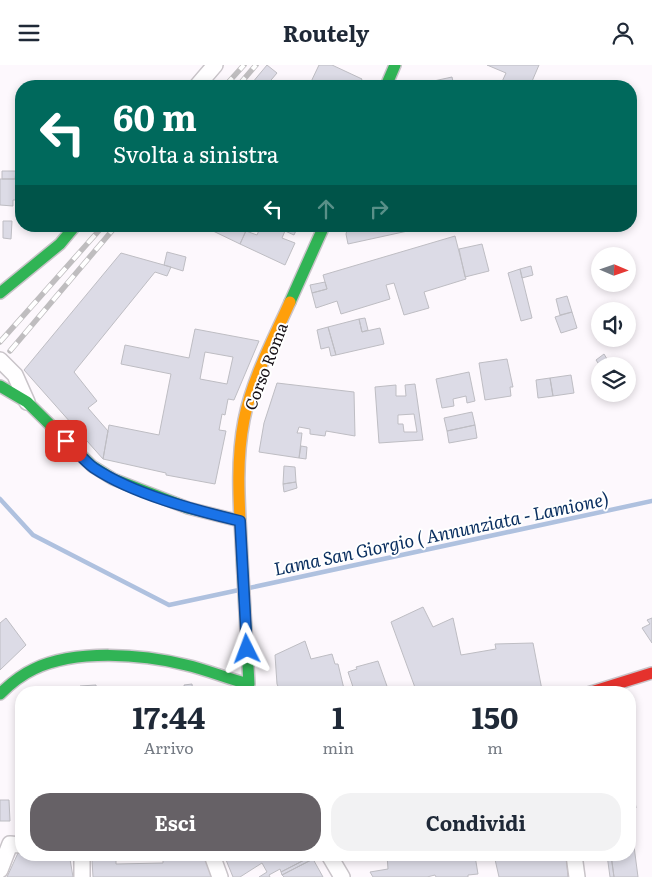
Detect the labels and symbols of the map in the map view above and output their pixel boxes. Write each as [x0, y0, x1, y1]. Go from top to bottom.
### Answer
north arrow [591, 247, 636, 293]
street label: Corso Roma [237, 318, 293, 413]
pin [45, 420, 87, 462]
water label: Lama San Giorgio ( Annunziata - Lamione) [271, 484, 611, 582]
position arrow [220, 622, 272, 674]

